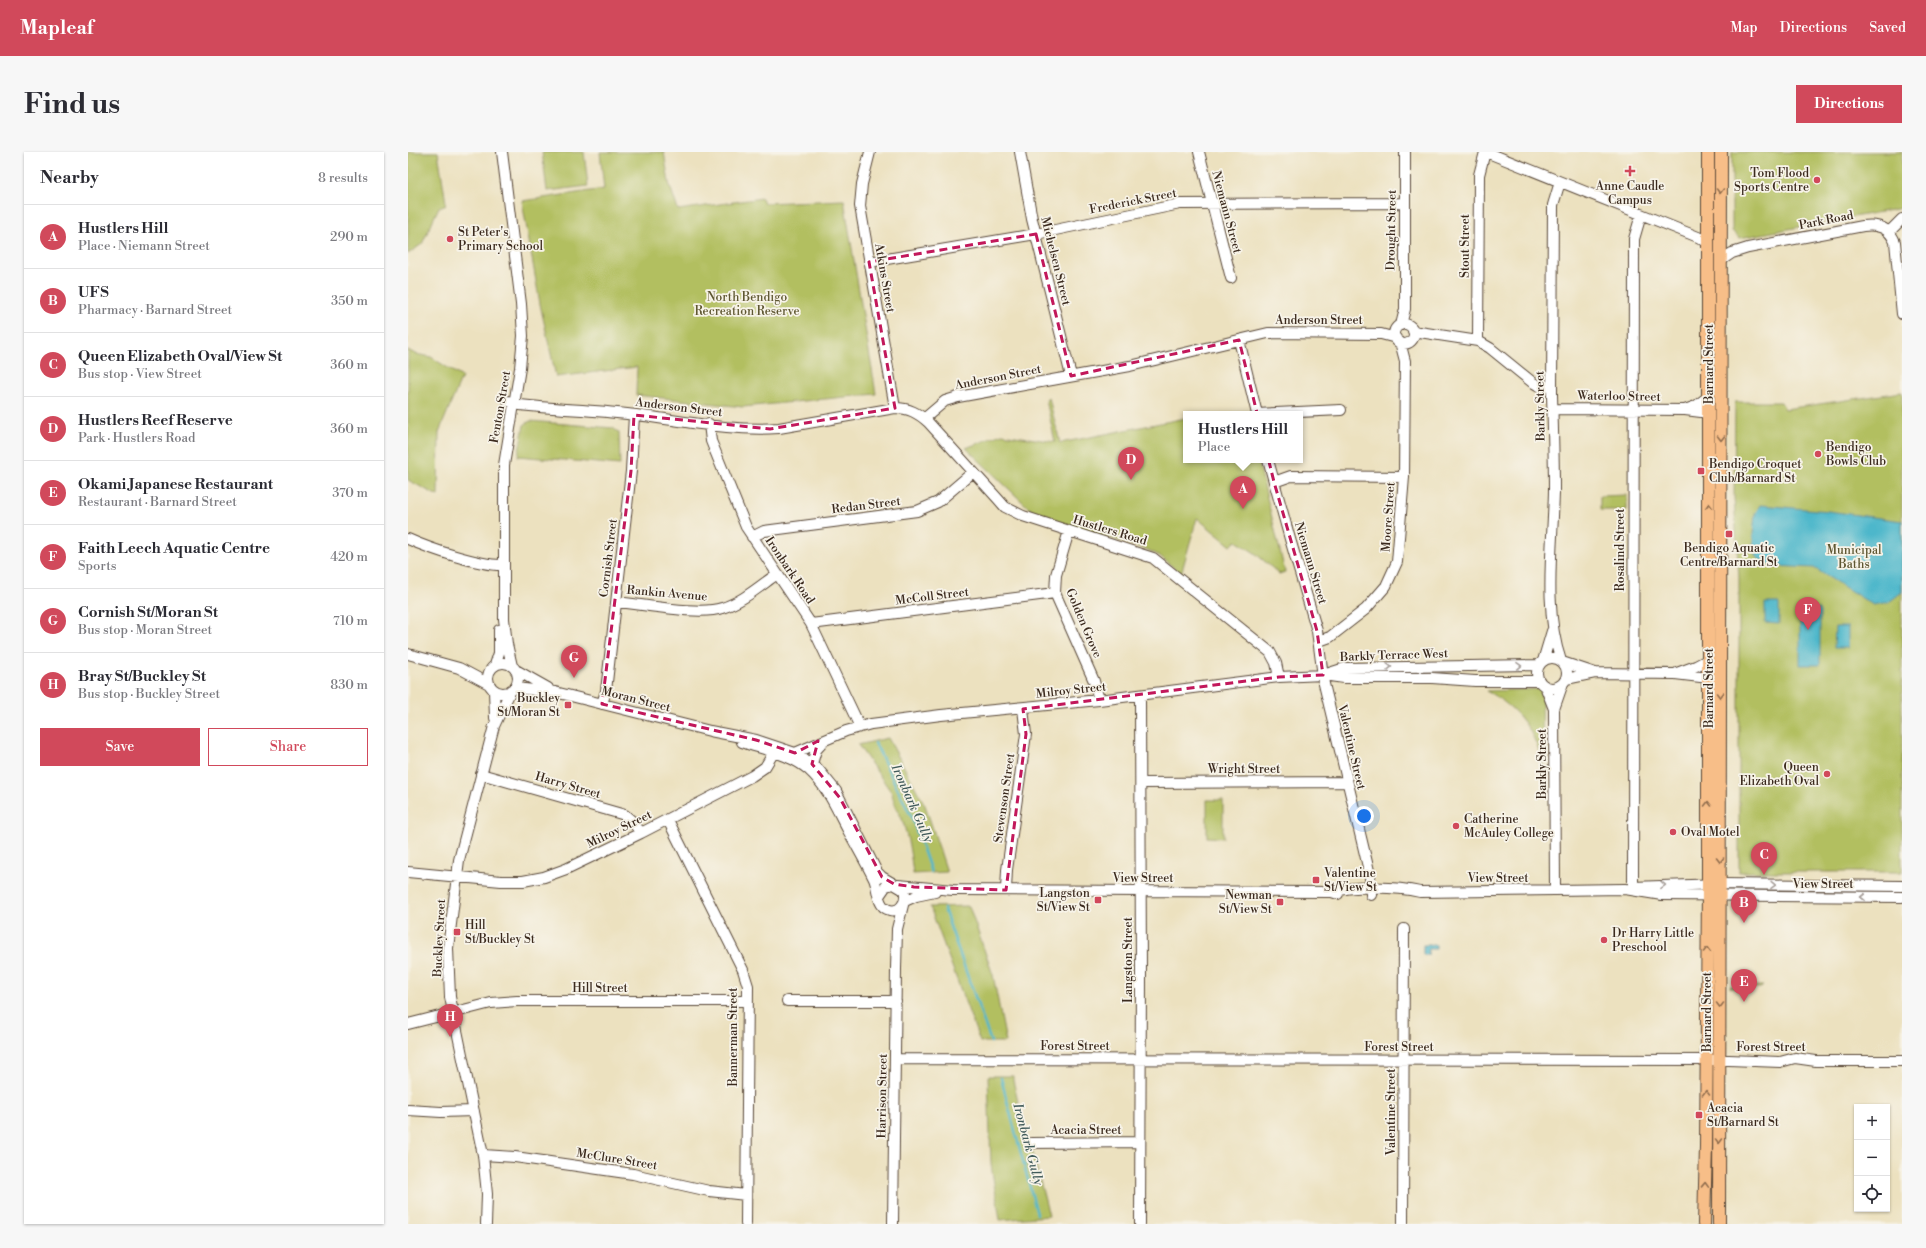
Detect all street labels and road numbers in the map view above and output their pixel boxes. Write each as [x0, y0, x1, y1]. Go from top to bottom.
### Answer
street label: Niemann Street [1208, 169, 1245, 256]
street label: Frederick Street [1088, 186, 1179, 217]
street label: Drought Street [1383, 189, 1400, 270]
street label: Park Road [1798, 208, 1855, 233]
street label: Stout Street [1458, 213, 1473, 278]
street label: Michelsen Street [1037, 215, 1074, 308]
street label: Atkins Street [871, 241, 898, 315]
street label: Anderson Street [1274, 313, 1364, 328]
street label: Barnard Street [1702, 323, 1717, 405]
street label: Anderson Street [953, 362, 1043, 393]
street label: Fenton Street [487, 369, 514, 445]
street label: Barkly Street [1532, 370, 1549, 442]
street label: Waterloo Street [1576, 388, 1662, 405]
street label: Anderson Street [634, 395, 724, 420]
street label: Moore Street [1379, 481, 1398, 553]
street label: Redan Street [831, 494, 902, 517]
street label: Rosalind Street [1613, 508, 1628, 591]
street label: Hustlers Road [1071, 512, 1149, 549]
street label: Cornish Street [596, 517, 621, 598]
street label: Niemann Street [1291, 520, 1330, 607]
street label: Ironbark Road [762, 534, 818, 607]
street label: Rankin Avenue [626, 582, 708, 605]
street label: McColl Street [895, 584, 970, 608]
street label: Golden Grove [1062, 586, 1105, 660]
street label: Barkly Terrace West [1339, 646, 1449, 665]
street label: Barnard Street [1702, 647, 1717, 729]
street label: Milroy Street [1035, 679, 1108, 702]
street label: Moran Street [600, 684, 673, 716]
street label: Valentine Street [1334, 702, 1369, 792]
street label: Barkly Street [1535, 728, 1550, 800]
street label: Stevenson Street [991, 752, 1018, 844]
street label: Wright Street [1207, 762, 1281, 777]
street label: Harry Street [533, 769, 603, 802]
street label: Milroy Street [584, 807, 655, 852]
street label: View Street [1111, 871, 1174, 886]
street label: View Street [1466, 871, 1529, 886]
street label: View Street [1791, 877, 1854, 892]
street label: Buckley Street [430, 898, 449, 978]
street label: Langston Street [1121, 916, 1136, 1003]
street label: Barnard Street [1700, 971, 1715, 1053]
street label: Hill Street [572, 981, 629, 996]
street label: Bannerman Street [726, 987, 741, 1088]
street label: Forest Street [1040, 1039, 1111, 1054]
street label: Forest Street [1364, 1040, 1435, 1055]
street label: Forest Street [1736, 1040, 1807, 1055]
street label: Harrison Street [874, 1053, 891, 1138]
street label: Valentine Street [1384, 1068, 1399, 1156]
street label: Acacia Street [1049, 1123, 1122, 1138]
street label: McClure Street [575, 1146, 659, 1173]

